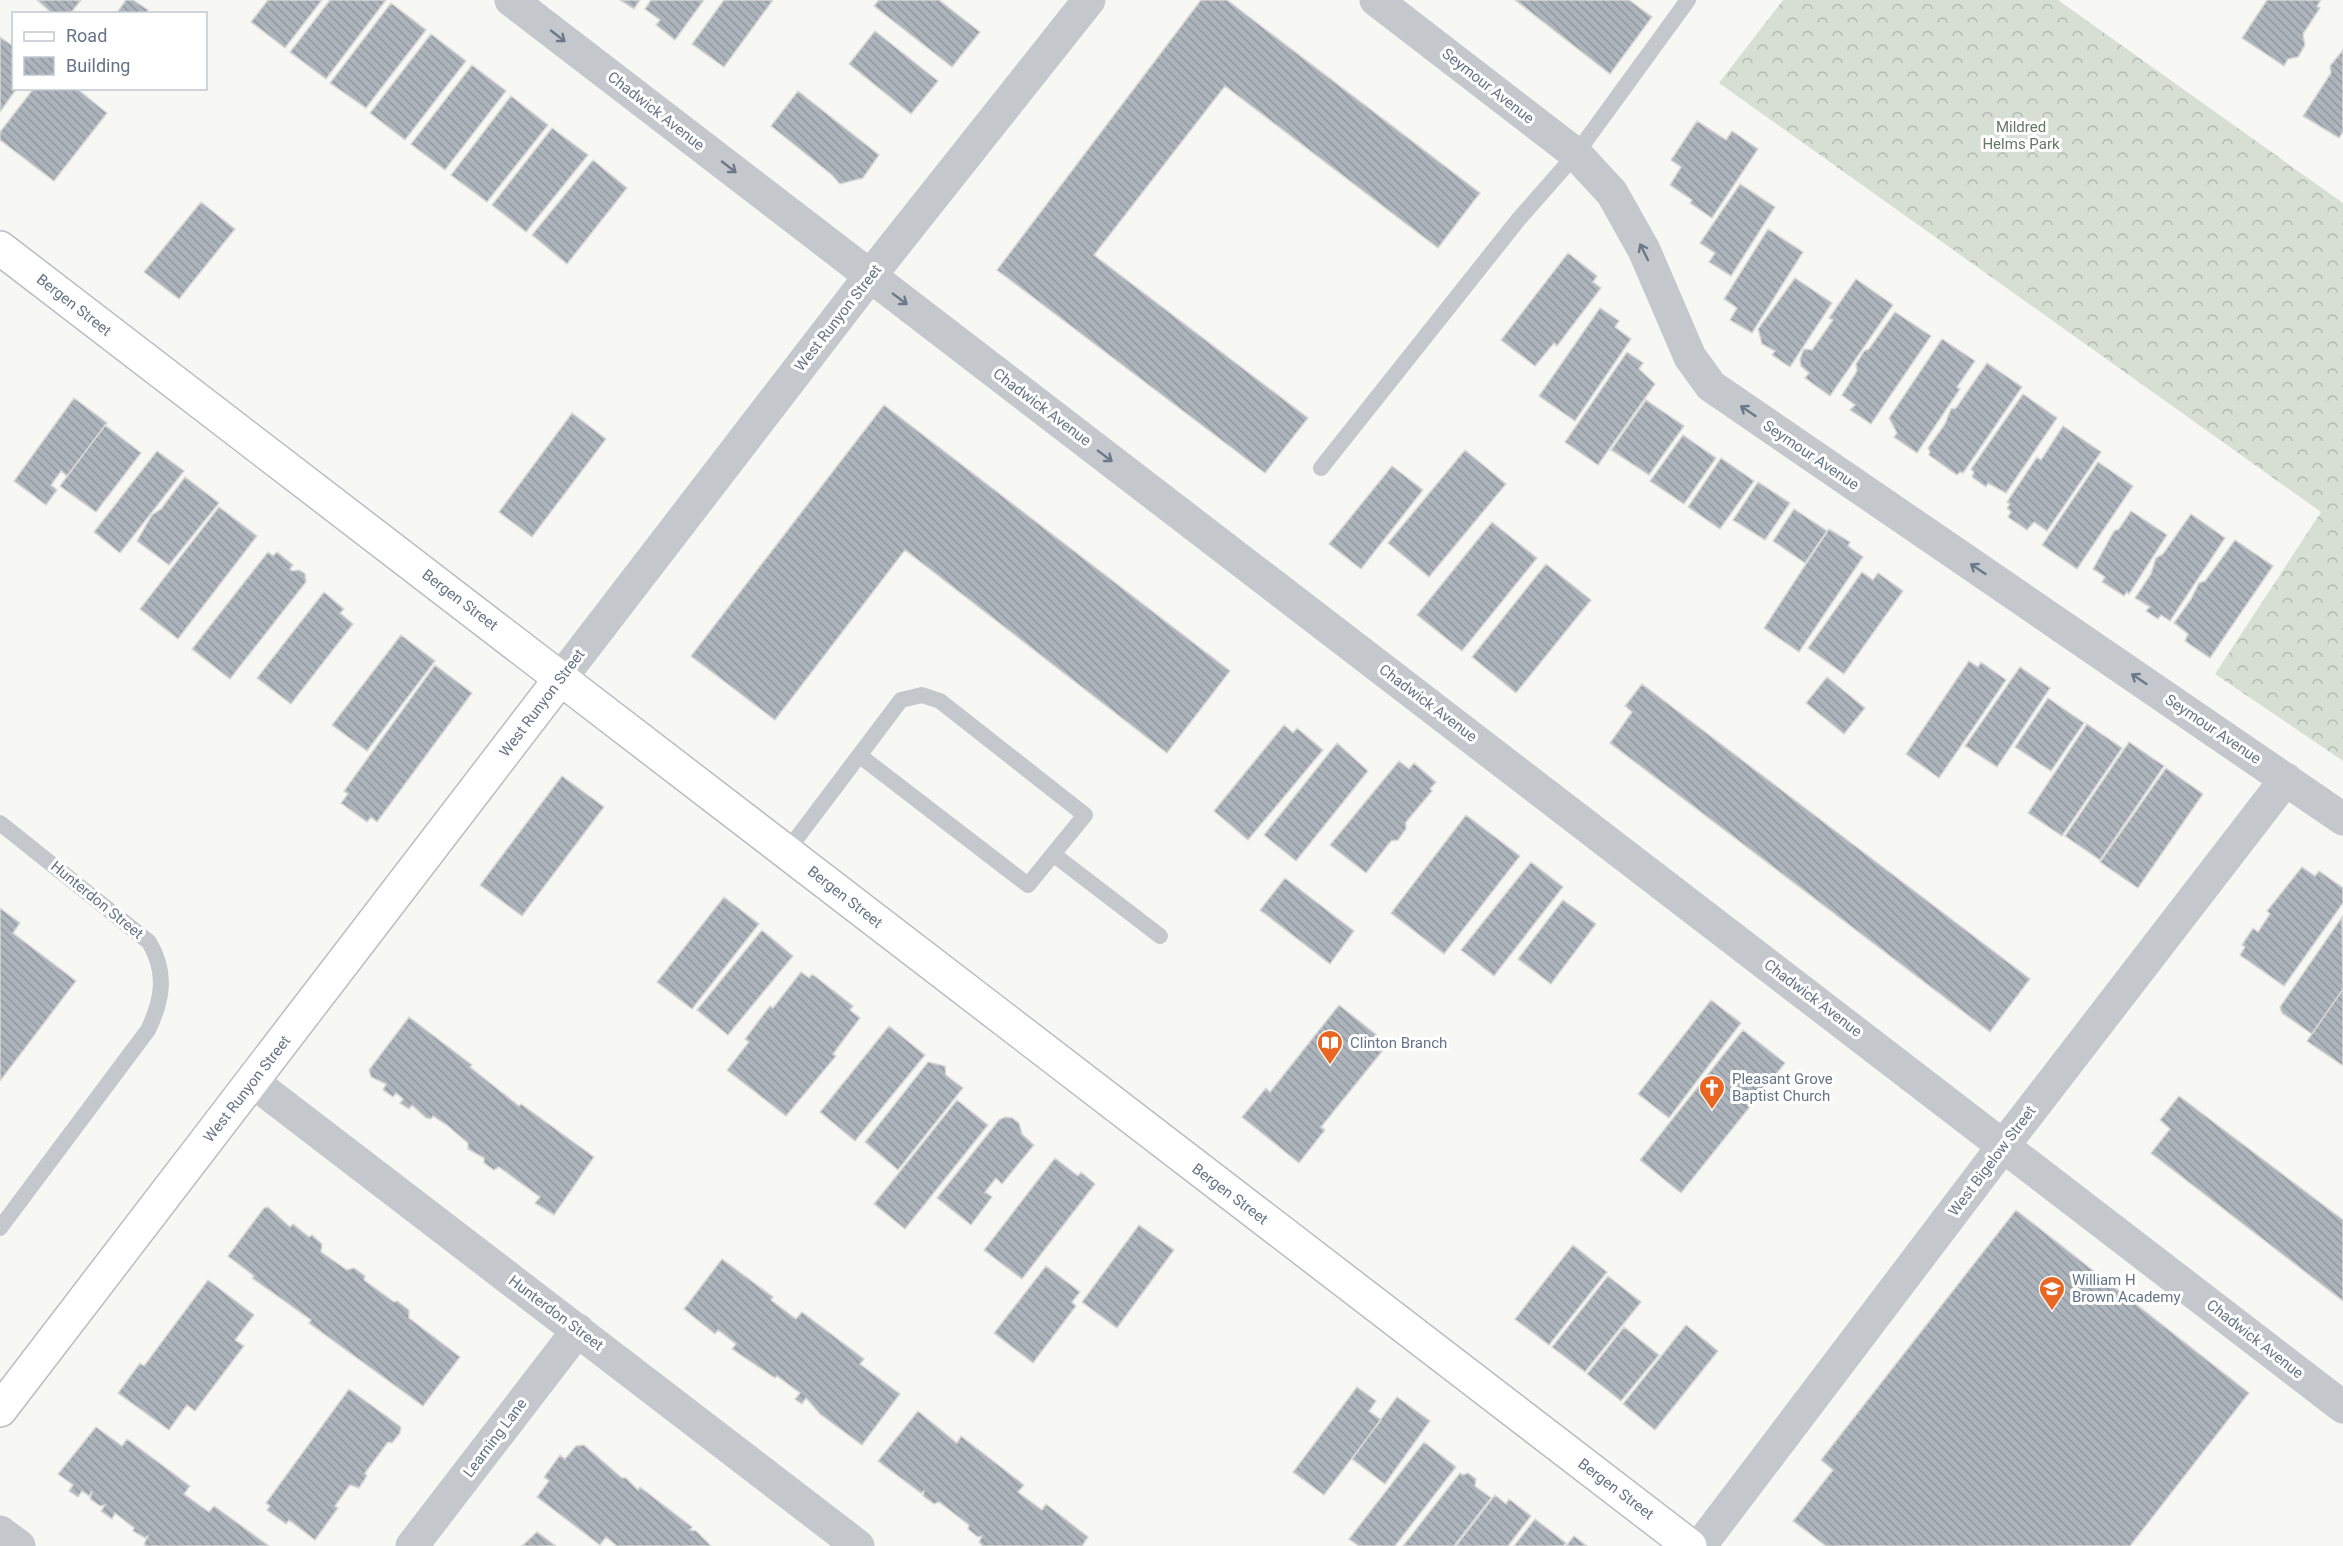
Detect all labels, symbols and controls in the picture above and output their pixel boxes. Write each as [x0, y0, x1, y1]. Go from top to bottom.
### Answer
legend [12, 12, 207, 90]
text: Road [66, 25, 107, 46]
one-way arrow [549, 29, 565, 42]
street label: Seymour Avenue [1438, 45, 1538, 128]
text: Building [66, 55, 130, 76]
street label: Chadwick Avenue [604, 68, 708, 154]
park label: Mildred Helms Park [1982, 118, 2060, 153]
one-way arrow [721, 161, 737, 174]
one-way arrow [1638, 243, 1650, 261]
street label: West Runyon Street [791, 261, 885, 375]
street label: Bergen Street [33, 270, 115, 340]
one-way arrow [892, 292, 908, 305]
street label: Chadwick Avenue [990, 364, 1094, 450]
one-way arrow [1740, 405, 1756, 417]
street label: Seymour Avenue [1760, 416, 1862, 494]
one-way arrow [1097, 449, 1113, 462]
one-way arrow [1970, 562, 1987, 574]
street label: Bergen Street [419, 566, 502, 634]
street label: West Runyon Street [496, 645, 588, 760]
street label: Chadwick Avenue [1376, 660, 1480, 746]
one-way arrow [2131, 673, 2148, 685]
street label: Seymour Avenue [2162, 690, 2264, 768]
street label: Hunterdon Street [47, 857, 147, 943]
street label: Bergen Street [804, 862, 886, 932]
street label: Chadwick Avenue [1761, 955, 1865, 1041]
library icon: Clinton Branch [1315, 1028, 1345, 1066]
street label: West Runyon Street [200, 1032, 294, 1146]
place label: Clinton Branch [1350, 1034, 1447, 1052]
place label: Pleasant Grove Baptist Church [1732, 1070, 1833, 1105]
church icon: Pleasant Grove Baptist Church [1697, 1073, 1727, 1111]
street label: West Bigelow Street [1945, 1102, 2039, 1220]
street label: Bergen Street [1189, 1160, 1272, 1228]
place label: William H Brown Academy [2072, 1271, 2181, 1306]
street label: Hunterdon Street [505, 1272, 607, 1354]
school or university icon: William H Brown Academy [2037, 1274, 2067, 1312]
street label: Chadwick Avenue [2203, 1296, 2307, 1382]
street label: Learning Lane [459, 1395, 531, 1481]
street label: Bergen Street [1575, 1455, 1658, 1523]

